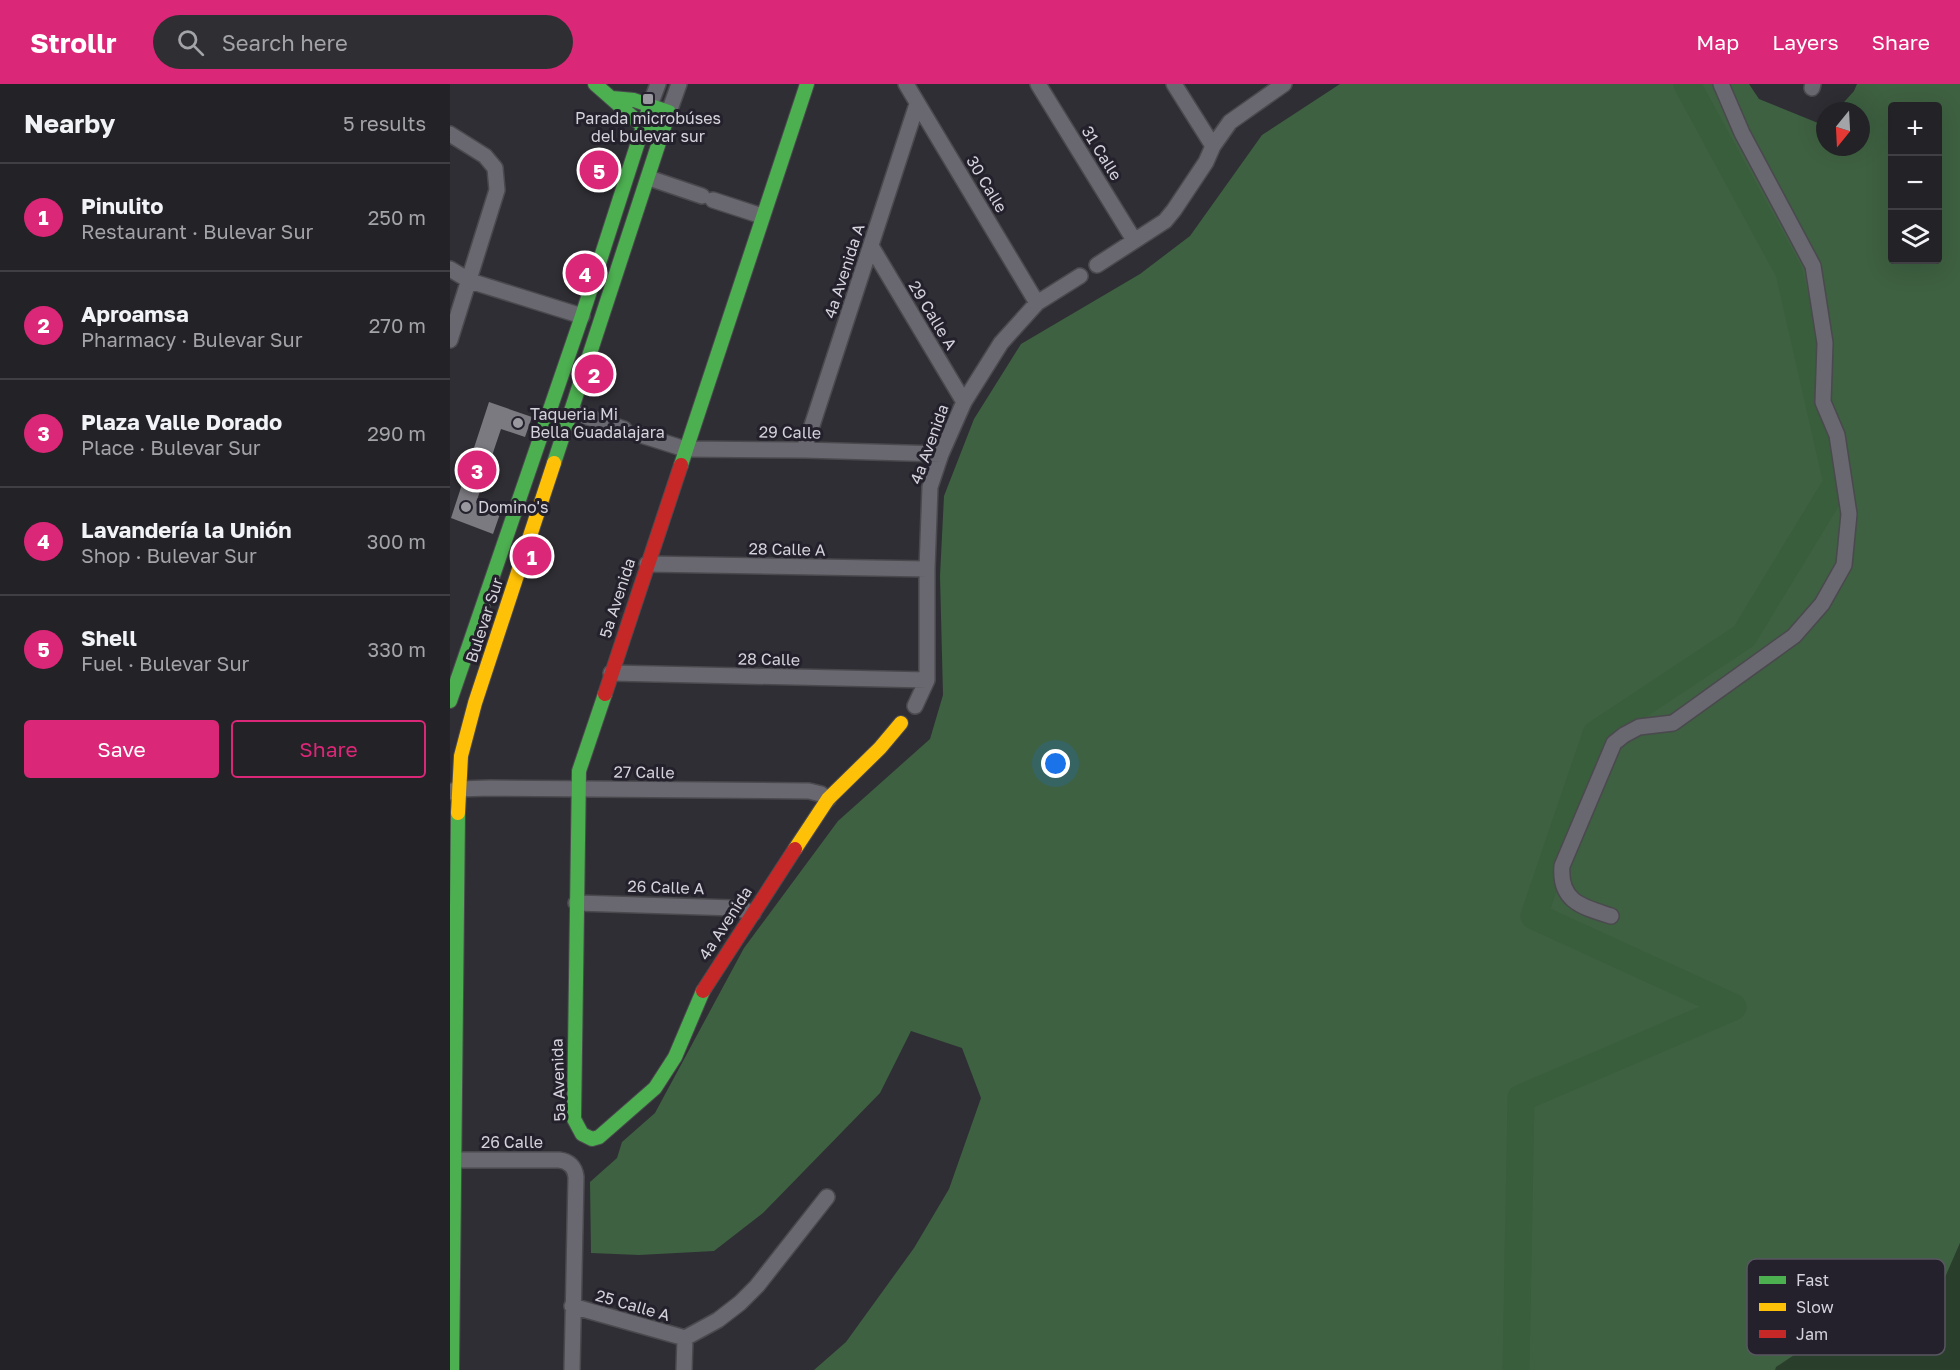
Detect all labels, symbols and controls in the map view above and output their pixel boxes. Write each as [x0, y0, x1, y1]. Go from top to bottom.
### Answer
search box [153, 15, 573, 69]
text: Strollr [30, 26, 117, 59]
icon: search [174, 26, 207, 59]
text: Search here [222, 29, 348, 56]
text: Map [1696, 29, 1739, 55]
text: Layers [1772, 29, 1839, 55]
text: Share [1872, 29, 1930, 55]
marker: Parada microbúses del bulevar sur [641, 92, 655, 106]
north arrow [1816, 102, 1870, 156]
map controls [1888, 102, 1942, 264]
button: + [1888, 102, 1942, 156]
text: Nearby [24, 108, 115, 139]
place label: Parada microbúses del bulevar sur [575, 108, 721, 146]
text: 5 results [343, 111, 426, 135]
street label: 31 Calle [1078, 122, 1126, 184]
pin: 5 [580, 148, 618, 193]
street label: 30 Calle [962, 152, 1012, 216]
button: − [1888, 156, 1942, 210]
text: Pinulito [81, 192, 164, 219]
text: 1 [38, 205, 49, 229]
text: 250 m [368, 205, 426, 229]
button: layers [1888, 210, 1942, 264]
text: Restaurant · Bulevar Sur [81, 219, 313, 243]
street label: 4a Avenida A [819, 221, 869, 321]
pin: 4 [566, 250, 604, 296]
street label: 29 Calle A [905, 277, 962, 353]
text: Aproamsa [81, 300, 189, 327]
text: 2 [37, 313, 50, 337]
text: 270 m [369, 313, 426, 337]
text: Pharmacy · Bulevar Sur [81, 327, 303, 351]
pin: 2 [574, 352, 614, 396]
street label: 4a Avenida [905, 401, 953, 487]
place label: Taqueria Mi Bella Guadalajara [530, 404, 665, 442]
text: Plaza Valle Dorado [81, 408, 282, 435]
marker: Taqueria Mi Bella Guadalajara [511, 416, 525, 430]
text: 3 [37, 421, 50, 445]
text: 290 m [367, 421, 426, 445]
street label: 29 Calle [759, 421, 821, 443]
text: Place · Bulevar Sur [81, 435, 261, 459]
pin: 3 [458, 448, 496, 492]
place label: Domino's [478, 497, 549, 517]
marker: Domino's [459, 500, 473, 514]
text: Lavandería la Unión [81, 516, 292, 543]
text: 4 [37, 529, 50, 553]
text: 300 m [367, 529, 426, 553]
pin: 1 [512, 534, 551, 578]
street label: 28 Calle A [748, 538, 826, 560]
text: Shop · Bulevar Sur [81, 543, 257, 567]
street label: 5a Avenida [595, 555, 639, 641]
street label: Bulevar Sur [461, 575, 507, 665]
text: Shell [81, 624, 137, 651]
text: 5 [37, 637, 50, 661]
text: 330 m [368, 637, 426, 661]
street label: 28 Calle [738, 648, 800, 670]
text: Fuel · Bulevar Sur [81, 651, 249, 675]
button: Save [24, 720, 219, 778]
button: Share [231, 720, 426, 778]
your location [1041, 749, 1070, 778]
street label: 27 Calle [613, 761, 675, 783]
street label: 26 Calle A [627, 876, 705, 898]
street label: 4a Avenida [694, 883, 756, 963]
street label: 5a Avenida [547, 1038, 569, 1122]
street label: 26 Calle [481, 1132, 543, 1152]
legend [1747, 1259, 1945, 1355]
text: Fast [1796, 1270, 1829, 1290]
street label: 25 Calle A [593, 1285, 673, 1325]
text: Slow [1796, 1297, 1834, 1317]
text: Jam [1796, 1324, 1828, 1344]

